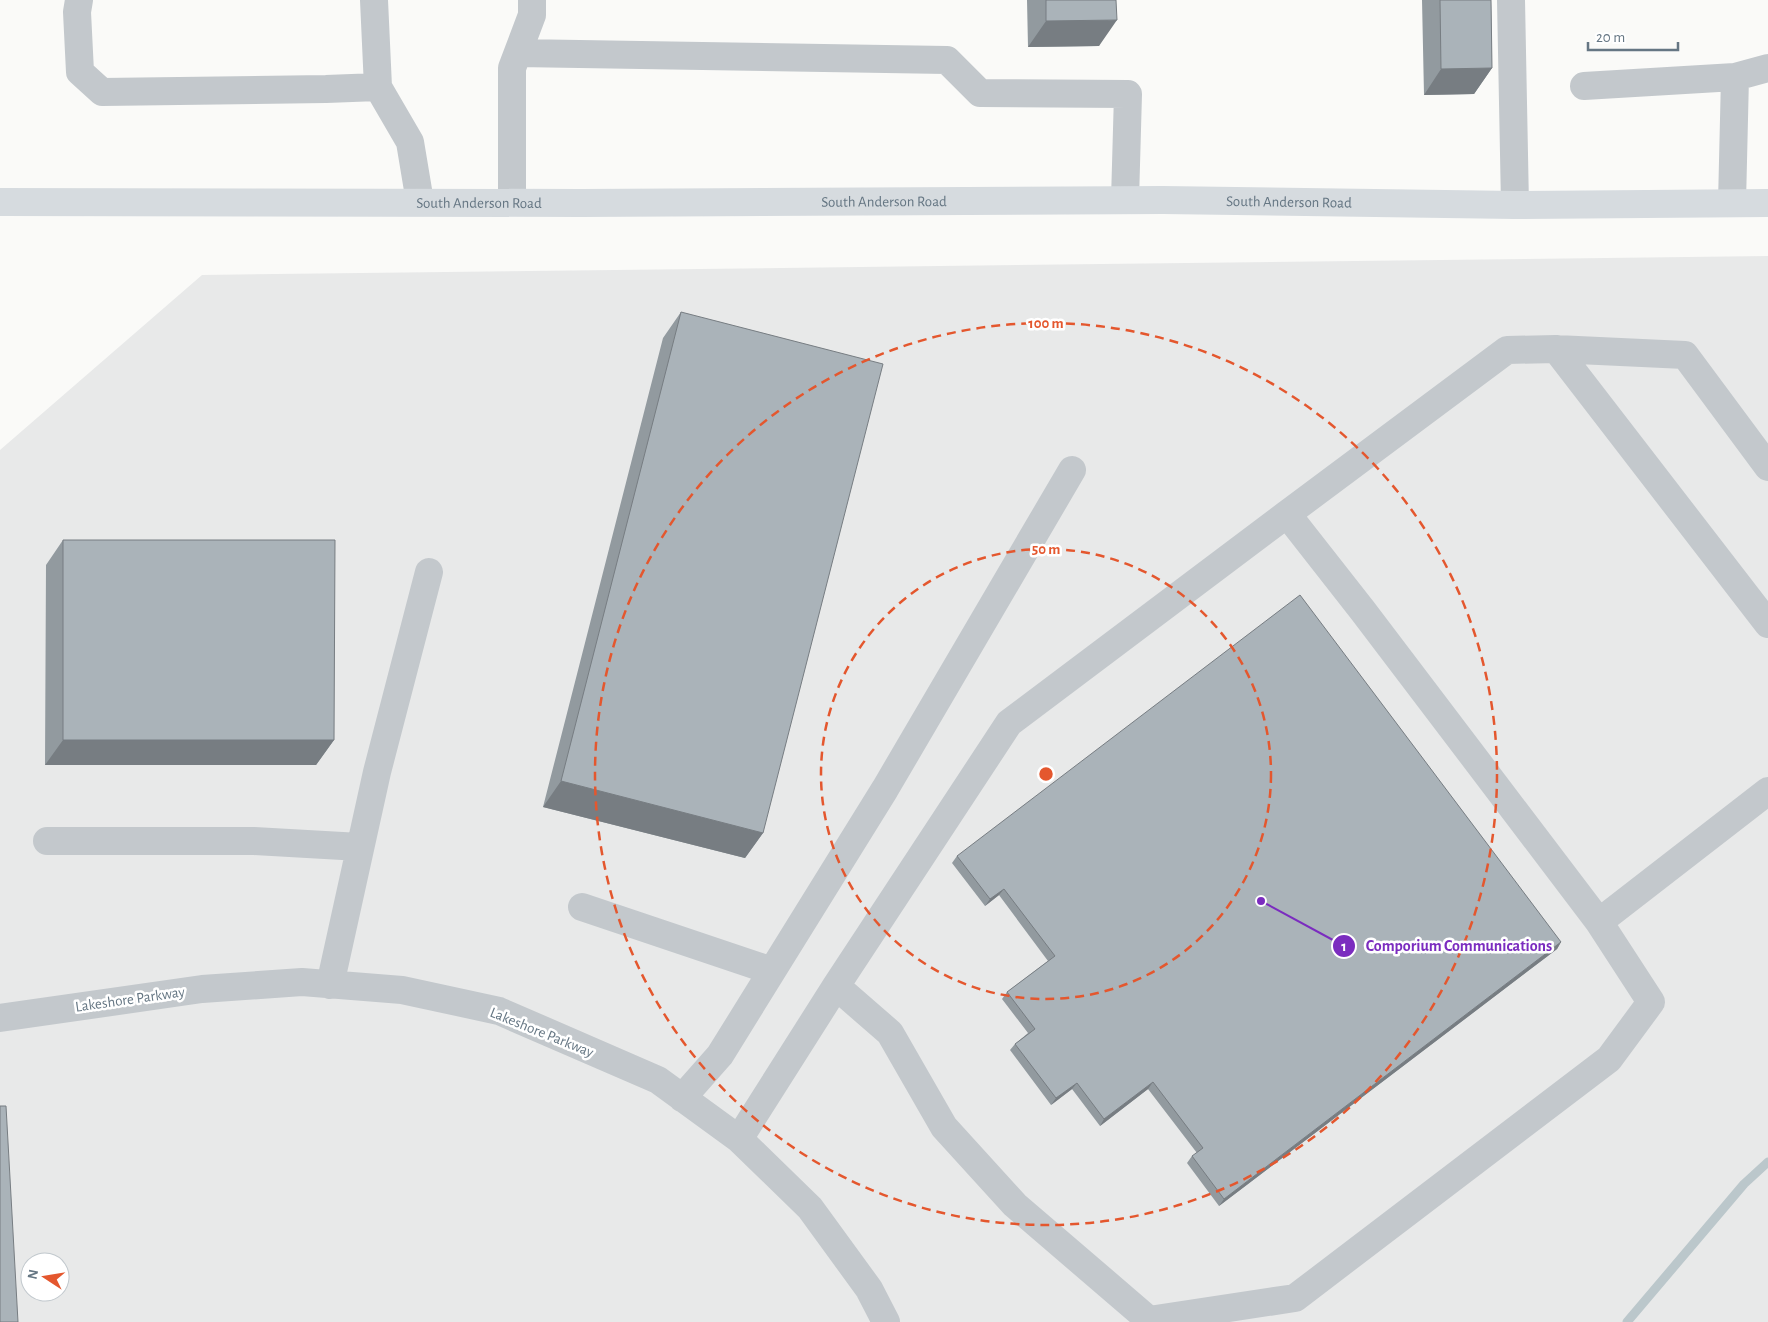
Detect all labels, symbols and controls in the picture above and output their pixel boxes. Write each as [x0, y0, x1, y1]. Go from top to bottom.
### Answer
scale bar [1588, 20, 1678, 52]
text: 20 m [1596, 30, 1625, 45]
street label: South Anderson Road [821, 194, 947, 210]
street label: South Anderson Road [1226, 194, 1352, 211]
street label: South Anderson Road [416, 196, 542, 211]
text: 100 m [1028, 316, 1064, 331]
text: 50 m [1032, 542, 1060, 557]
centre of rings [1037, 765, 1055, 783]
callout: Comporium Communications [1331, 930, 1562, 961]
text: Comporium Communications [1366, 938, 1552, 954]
text: 1 [1341, 939, 1347, 954]
street label: Lakeshore Parkway [74, 984, 186, 1015]
street label: Lakeshore Parkway [488, 1005, 596, 1060]
north arrow [20, 1252, 70, 1302]
text: N [25, 1268, 41, 1281]

